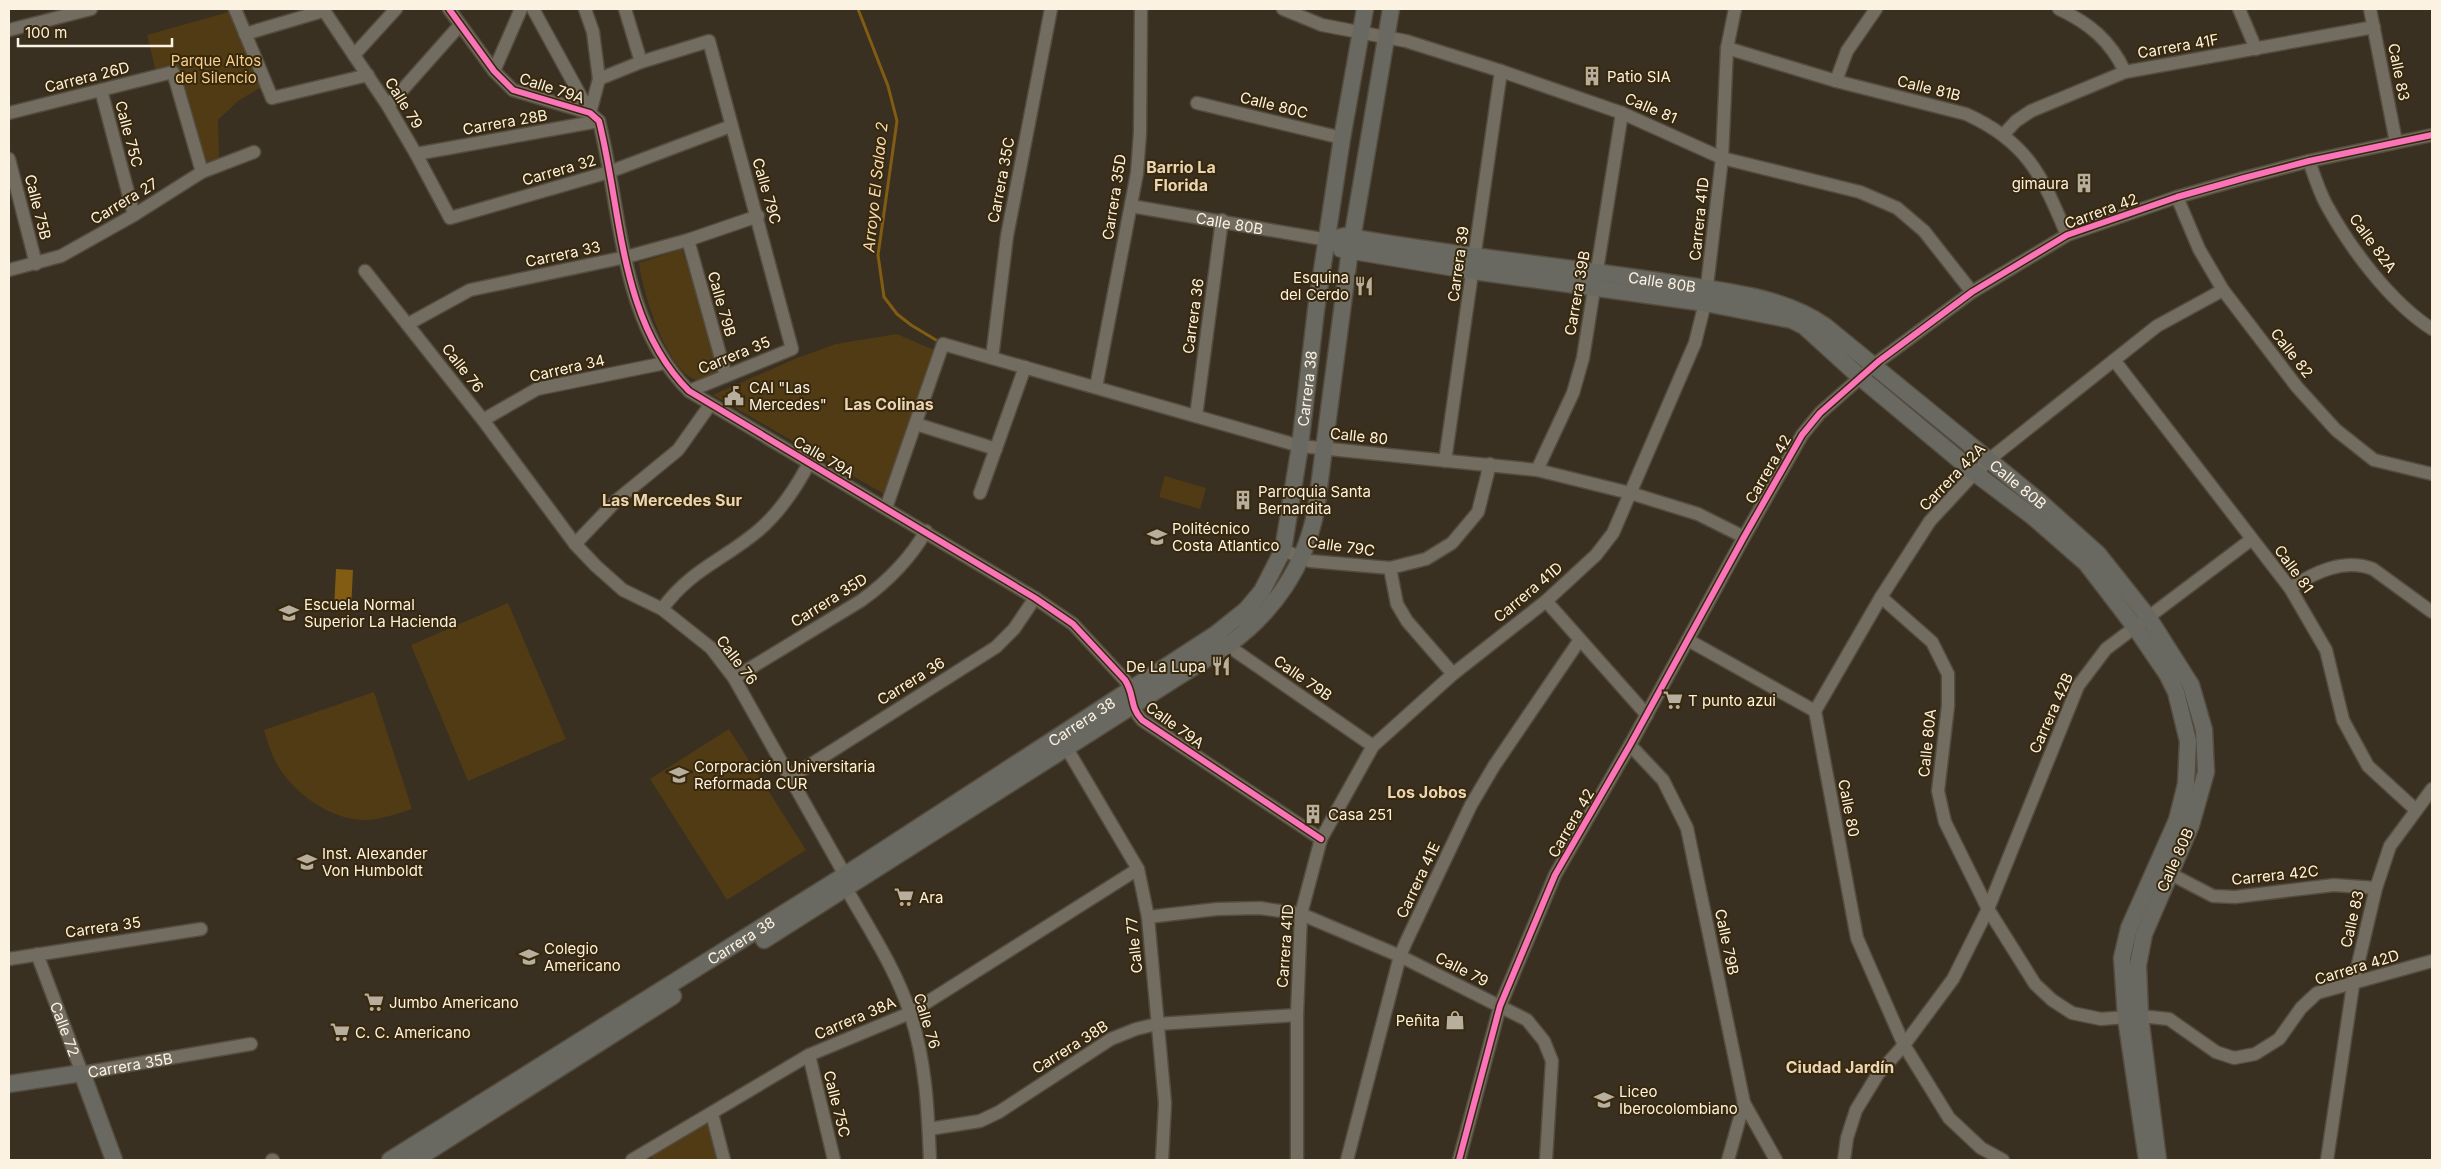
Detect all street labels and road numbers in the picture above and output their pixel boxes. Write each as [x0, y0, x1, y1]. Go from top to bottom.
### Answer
street label: Carrera 41F [2136, 30, 2220, 62]
street label: Calle 83 [2384, 42, 2414, 102]
street label: Carrera 26D [43, 57, 131, 97]
street label: Calle 79A [517, 69, 587, 107]
street label: Calle 81B [1895, 71, 1963, 105]
street label: Calle 79 [381, 74, 427, 132]
street label: Calle 80C [1238, 87, 1310, 123]
street label: Calle 81 [1622, 89, 1680, 127]
street label: Calle 75C [111, 99, 147, 169]
street label: Carrera 28B [461, 105, 549, 139]
street label: Carrera 35C [983, 135, 1019, 225]
street label: Carrera 32 [520, 150, 598, 190]
street label: Carrera 35D [1098, 153, 1130, 241]
street label: Calle 79C [748, 156, 786, 226]
street label: Calle 75B [21, 172, 55, 242]
street label: Carrera 27 [87, 173, 161, 229]
street label: Carrera 41D [1685, 176, 1713, 262]
street label: Carrera 42 [2062, 189, 2140, 233]
street label: Calle 80B [1194, 208, 1265, 238]
street label: Calle 82A [2345, 210, 2401, 276]
street label: Carrera 39 [1443, 225, 1473, 303]
street label: Carrera 33 [524, 237, 602, 271]
street label: Carrera 39B [1560, 249, 1594, 337]
street label: Calle 80B [1627, 267, 1697, 296]
street label: Calle 79B [704, 269, 740, 339]
street label: Carrera 36 [1178, 277, 1208, 355]
street label: Calle 82 [2267, 324, 2317, 382]
street label: Carrera 35 [695, 332, 773, 378]
street label: Calle 76 [438, 340, 488, 396]
street label: Carrera 38 [1293, 349, 1321, 427]
street label: Carrera 34 [528, 350, 606, 386]
street label: Calle 80 [1329, 424, 1389, 448]
street label: Carrera 42 [1741, 431, 1795, 507]
street label: Calle 79A [790, 432, 858, 482]
street label: Carrera 42A [1915, 439, 1989, 515]
street label: Calle 80B [1986, 455, 2051, 513]
street label: Calle 79C [1306, 532, 1376, 560]
street label: Calle 81 [2270, 541, 2318, 597]
street label: Carrera 41D [1490, 558, 1566, 626]
street label: Carrera 35D [787, 569, 871, 631]
street label: Calle 76 [712, 631, 762, 689]
street label: Calle 79B [1270, 651, 1336, 705]
street label: Carrera 36 [874, 653, 948, 709]
street label: Carrera 42B [2025, 670, 2077, 756]
street label: Carrera 38 [1044, 693, 1119, 750]
street label: Calle 79A [1142, 697, 1208, 753]
street label: Calle 80A [1914, 708, 1940, 778]
street label: Calle 80 [1834, 778, 1864, 838]
street label: Carrera 42 [1544, 785, 1598, 861]
street label: Calle 80B [2152, 825, 2198, 895]
street label: Carrera 41E [1392, 839, 1444, 921]
street label: Carrera 42C [2230, 861, 2320, 889]
street label: Calle 83 [2336, 889, 2368, 949]
street label: Carrera 41D [1273, 903, 1297, 989]
street label: Calle 79B [1711, 907, 1743, 977]
street label: Carrera 35 [64, 912, 142, 942]
street label: Carrera 38 [703, 912, 778, 969]
street label: Calle 77 [1122, 916, 1146, 974]
street label: Carrera 42D [2312, 945, 2402, 989]
street label: Calle 79 [1432, 948, 1492, 990]
street label: Calle 76 [910, 991, 944, 1051]
street label: Carrera 38A [811, 992, 899, 1044]
street label: Calle 72 [46, 999, 84, 1059]
street label: Carrera 38B [1028, 1016, 1112, 1078]
street label: Carrera 35B [86, 1048, 174, 1081]
street label: Calle 75C [820, 1069, 854, 1139]

